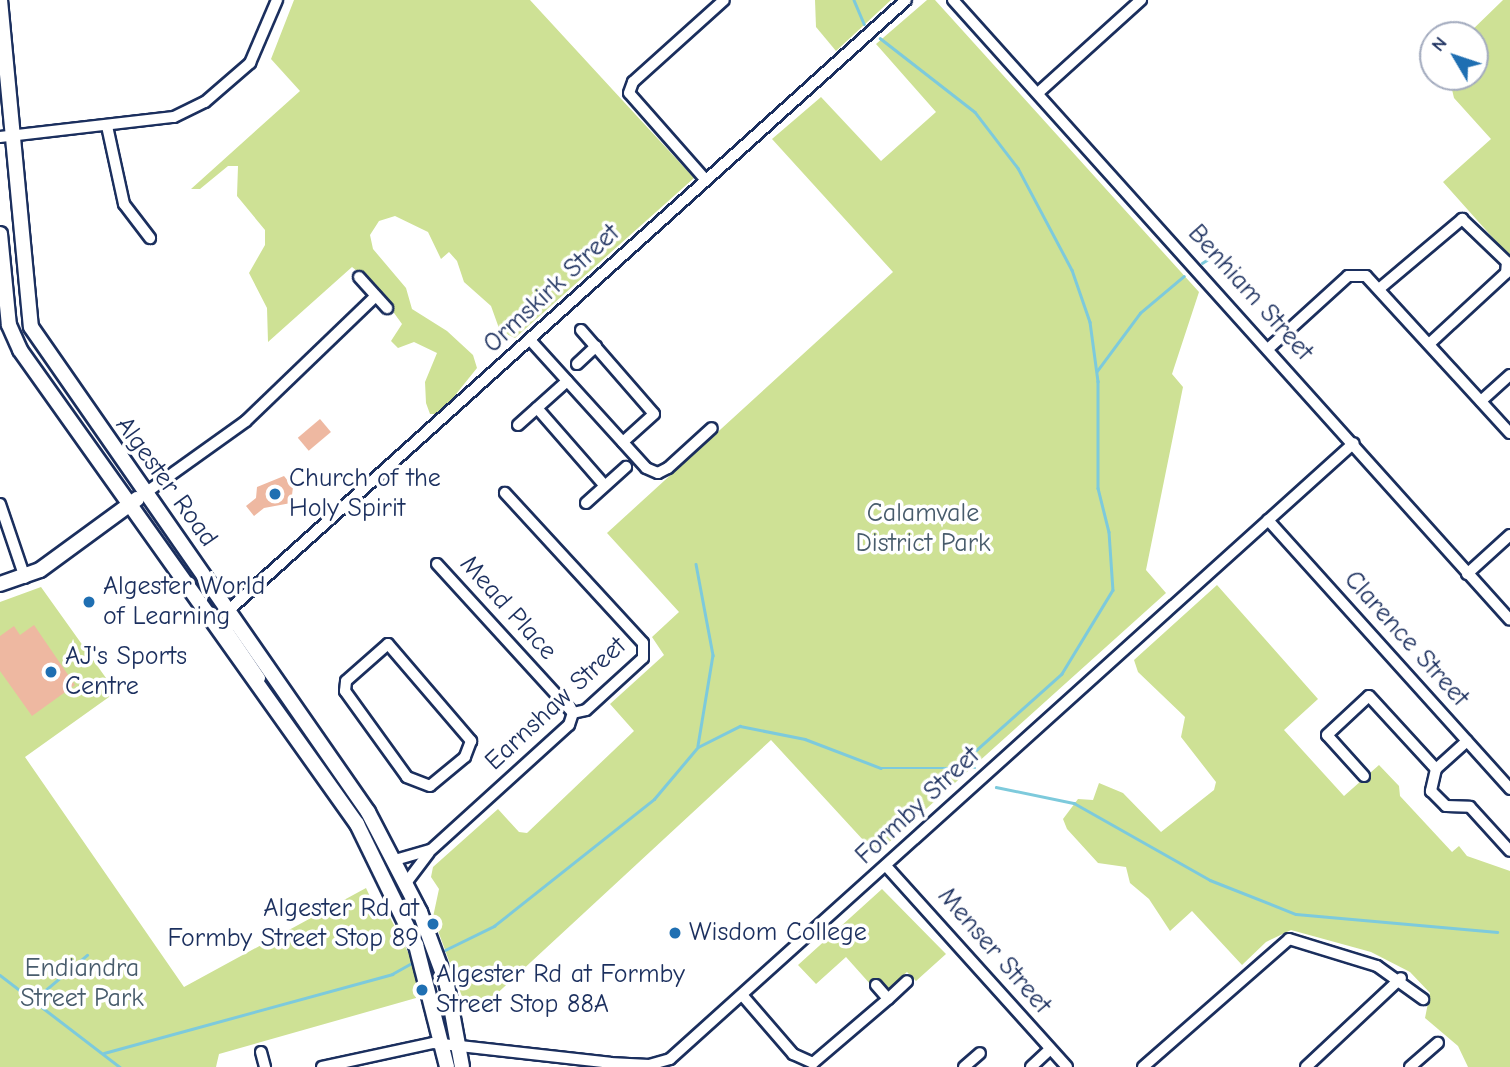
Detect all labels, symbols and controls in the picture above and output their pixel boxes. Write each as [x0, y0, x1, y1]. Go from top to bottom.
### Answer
north arrow [1419, 21, 1489, 91]
text: N [1427, 32, 1452, 56]
street label: Ormskirk Street [478, 218, 626, 360]
street label: Benhiam Street [1181, 219, 1319, 367]
street label: Algester Road [108, 411, 224, 553]
place label: Church of the Holy Spirit [289, 463, 441, 524]
marker: Church of the Holy Spirit [267, 486, 283, 502]
park label: Calamvale District Park [855, 498, 991, 560]
street label: Mead Place [453, 549, 563, 667]
street label: Clarence Street [1337, 565, 1475, 713]
place label: Algester World of Learning [103, 571, 265, 632]
marker: Algester World of Learning [81, 594, 97, 610]
street label: Earnshaw Street [479, 631, 633, 777]
place label: AJ's Sports Centre [65, 641, 187, 702]
marker: AJ's Sports Centre [43, 664, 59, 680]
street label: Formby Street [849, 741, 987, 871]
street label: Menser Street [931, 881, 1057, 1021]
place label: Algester Rd at Formby Street Stop 89 [168, 893, 419, 954]
marker: Algester Rd at Formby Street Stop 89 [425, 916, 441, 932]
place label: Wisdom College [689, 917, 867, 949]
marker: Wisdom College [667, 925, 683, 941]
park label: Endiandra Street Park [20, 953, 144, 1014]
place label: Algester Rd at Formby Street Stop 88A [436, 959, 685, 1020]
marker: Algester Rd at Formby Street Stop 88A [414, 982, 430, 998]

